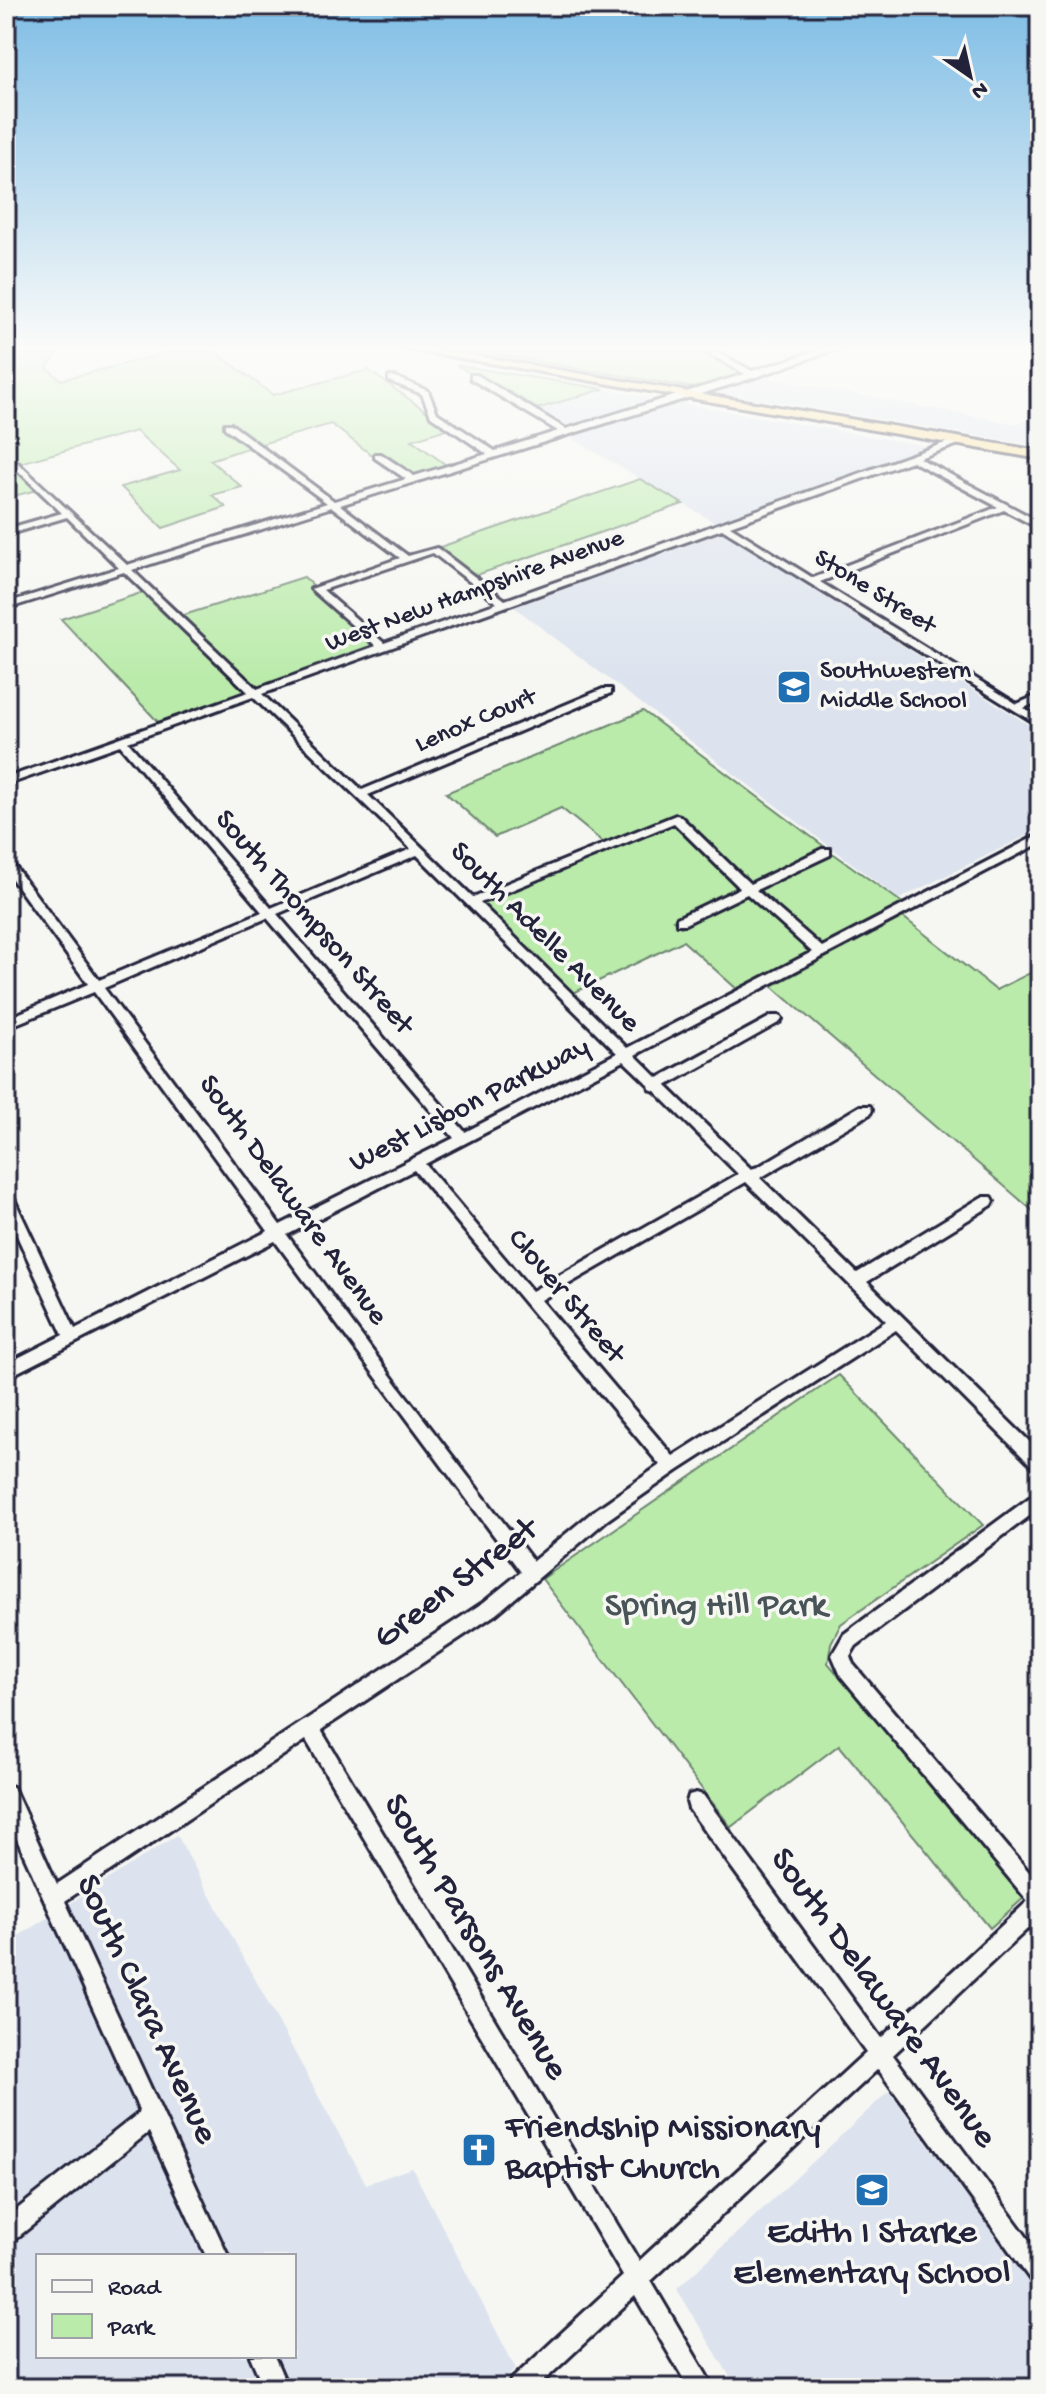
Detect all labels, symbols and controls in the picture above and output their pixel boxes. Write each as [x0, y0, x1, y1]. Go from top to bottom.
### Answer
north arrow [930, 36, 1010, 116]
text: N [966, 74, 992, 104]
street label: West New Hampshire Avenue [322, 523, 629, 660]
street label: Stone Street [808, 543, 943, 644]
place label: Southwestern Middle School [820, 657, 972, 718]
school or university icon: Southwestern Middle School [775, 668, 813, 706]
street label: Lenox Court [411, 682, 543, 761]
street label: South Thompson Street [206, 803, 422, 1045]
street label: South Adelle Avenue [441, 835, 647, 1041]
street label: West Lisbon Parkway [344, 1030, 596, 1182]
street label: South Delaware Avenue [189, 1069, 395, 1333]
street label: Clover Street [499, 1223, 633, 1374]
street label: Green Street [366, 1507, 550, 1661]
park label: Spring Hill Park [605, 1586, 830, 1629]
street label: South Parsons Avenue [371, 1787, 577, 2089]
street label: South Delaware Avenue [759, 1840, 1006, 2158]
street label: South Clara Avenue [64, 1869, 226, 2152]
place label: Friendship Missionary Baptist Church [504, 2108, 821, 2192]
church icon: Friendship Missionary Baptist Church [460, 2131, 498, 2169]
school or university icon: Edith I Starke Elementary School [853, 2171, 891, 2209]
place label: Edith I Starke Elementary School [733, 2213, 1011, 2297]
legend [36, 2254, 296, 2358]
text: Road [108, 2275, 162, 2304]
text: Park [107, 2315, 156, 2344]

